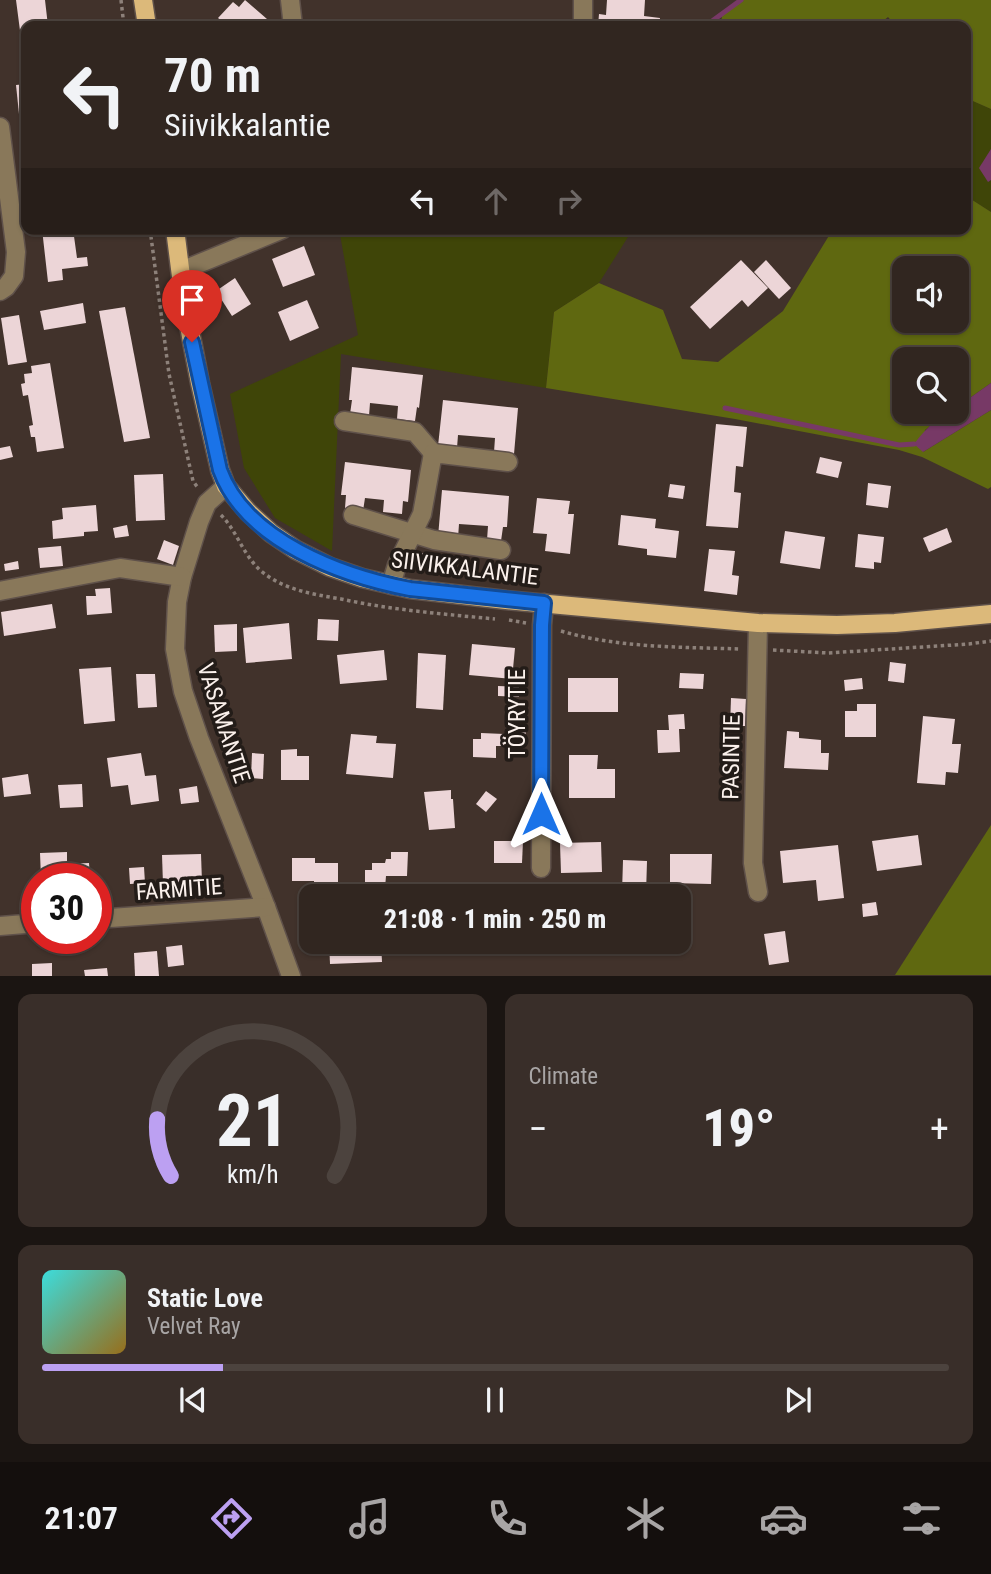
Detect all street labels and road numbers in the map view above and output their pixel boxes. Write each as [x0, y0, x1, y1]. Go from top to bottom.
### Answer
street label: SIIVIKKALANTIE [390, 546, 540, 591]
street label: VASAMANTIE [191, 660, 256, 786]
street label: TÖYRYTIE [503, 669, 531, 759]
street label: PASINTIE [717, 714, 746, 800]
street label: FARMITIE [135, 873, 223, 906]

